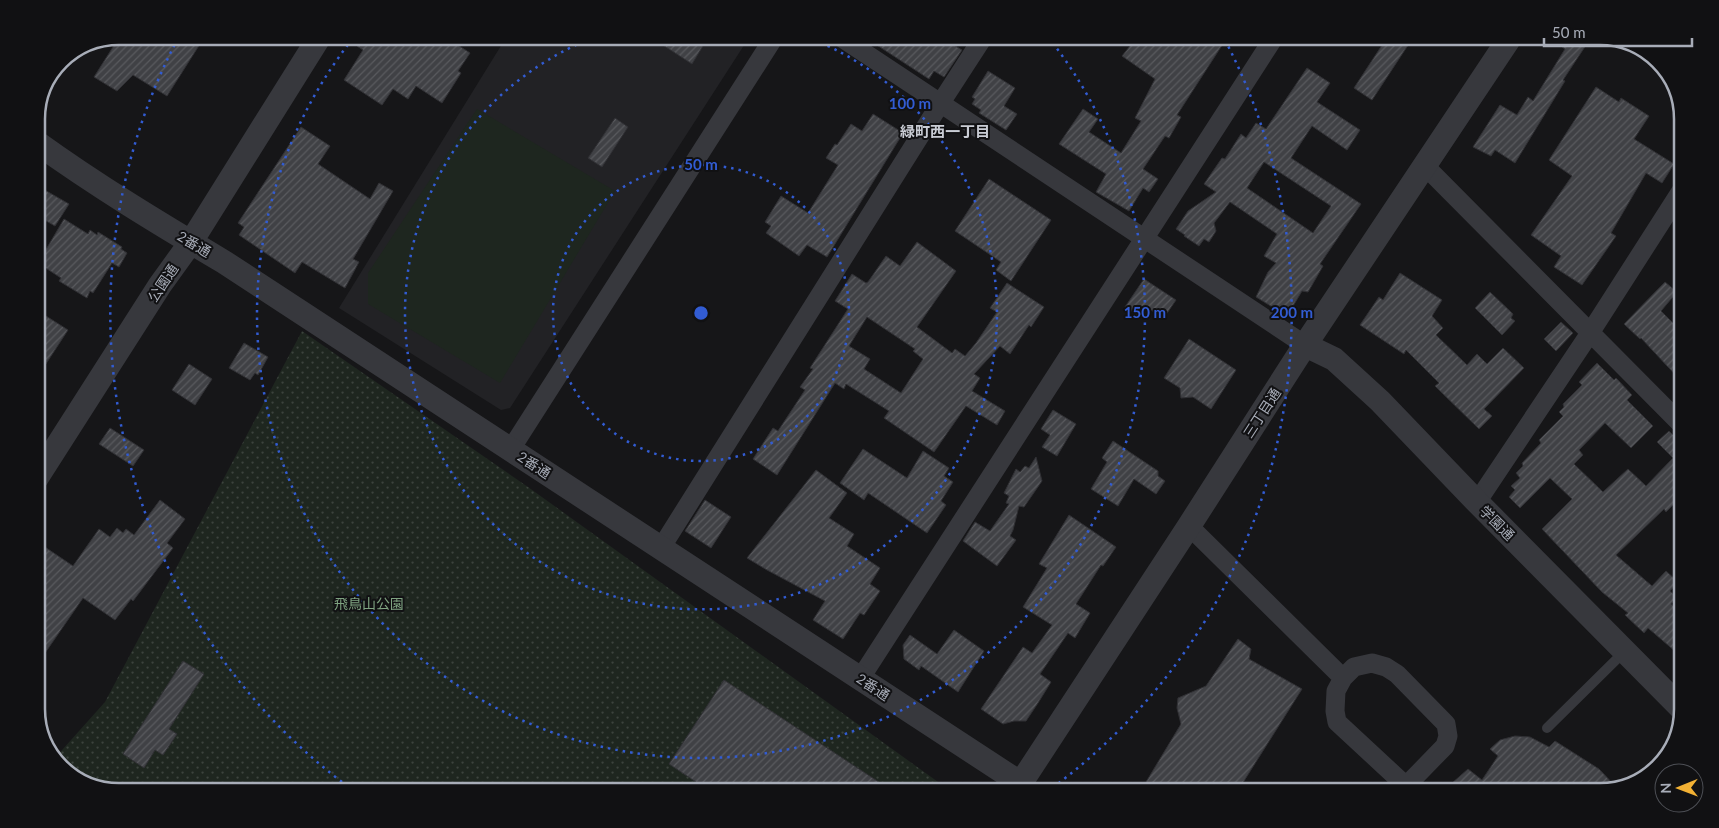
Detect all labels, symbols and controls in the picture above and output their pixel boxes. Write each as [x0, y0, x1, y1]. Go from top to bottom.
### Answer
scale bar [1544, 15, 1692, 47]
text: 50 m [1552, 23, 1586, 41]
text: 100 m [889, 94, 931, 112]
district label: 緑町西一丁目 [900, 122, 990, 140]
text: 50 m [684, 155, 718, 173]
street label: 2番通 [174, 227, 214, 260]
street label: 公園通 [144, 261, 181, 305]
text: 150 m [1124, 303, 1166, 321]
text: 200 m [1271, 303, 1313, 321]
centre of rings [692, 304, 710, 322]
street label: 三丁目通 [1239, 385, 1284, 441]
street label: 2番通 [514, 448, 554, 482]
street label: 学園通 [1476, 502, 1518, 544]
park label: 飛鳥山公園 [334, 595, 404, 612]
street label: 2番通 [853, 670, 893, 704]
north arrow [1654, 763, 1704, 813]
text: N [1657, 783, 1674, 794]

